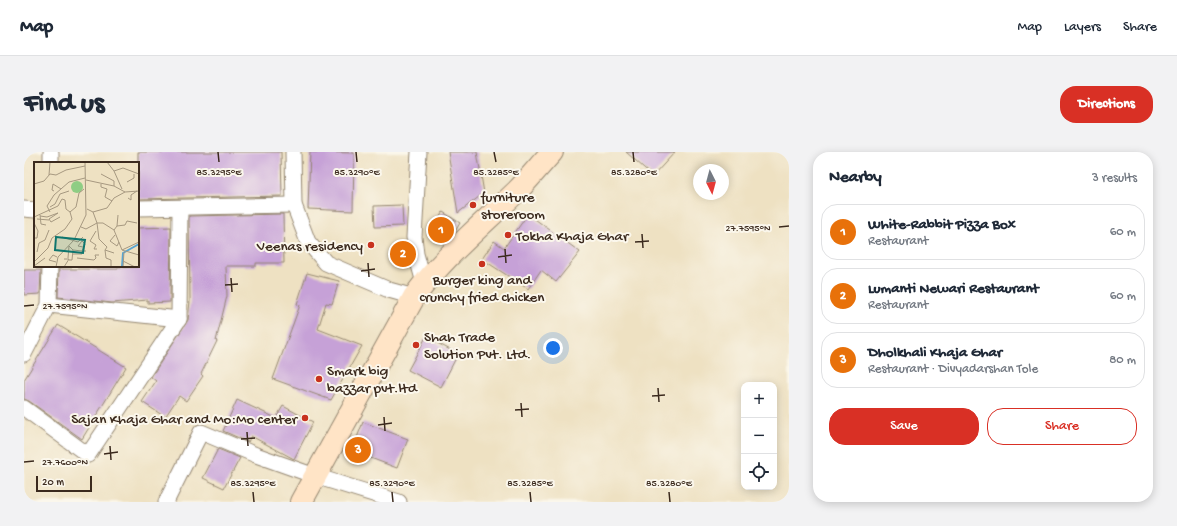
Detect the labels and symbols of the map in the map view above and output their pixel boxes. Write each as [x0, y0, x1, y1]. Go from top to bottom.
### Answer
inset map [34, 162, 139, 267]
north arrow [693, 164, 729, 200]
text: 85.3295°E [197, 167, 242, 179]
text: 85.3290°E [334, 167, 380, 179]
text: 85.3285°E [473, 167, 519, 179]
text: 85.3280°E [611, 167, 658, 179]
place label: furniture storeroom [480, 189, 545, 224]
marker: furniture storeroom [468, 200, 478, 210]
pin: 1 [428, 215, 454, 245]
text: 27.7595°N [726, 223, 771, 235]
place label: Tokha Khaja Ghar [515, 228, 630, 246]
marker: Tokha Khaja Ghar [503, 230, 513, 240]
place label: Veenas residency [256, 238, 364, 256]
pin: 2 [390, 239, 416, 269]
marker: Veenas residency [366, 240, 376, 250]
marker: Burger king and crunchy fried chicken [477, 259, 487, 269]
place label: Burger king and crunchy fried chicken [420, 272, 544, 307]
text: 27.7595°N [43, 301, 88, 313]
place label: Shah Trade Solution Pvt. Ltd. [424, 329, 531, 364]
your location [543, 338, 563, 358]
marker: Shah Trade Solution Pvt. Ltd. [411, 340, 421, 350]
place label: Smark big bazzar pvt.ltd [327, 363, 418, 398]
marker: Smark big bazzar pvt.ltd [314, 374, 324, 384]
place label: Sajan Khaja Ghar and Mo:Mo center [71, 411, 299, 429]
marker: Sajan Khaja Ghar and Mo:Mo center [300, 413, 310, 423]
pin: 3 [345, 435, 371, 465]
text: 27.7600°N [42, 457, 88, 469]
scale bar [36, 474, 92, 493]
text: 85.3295°E [231, 478, 276, 490]
text: 85.3290°E [369, 478, 415, 490]
text: 85.3285°E [507, 478, 553, 490]
text: 85.3280°E [646, 478, 693, 490]

